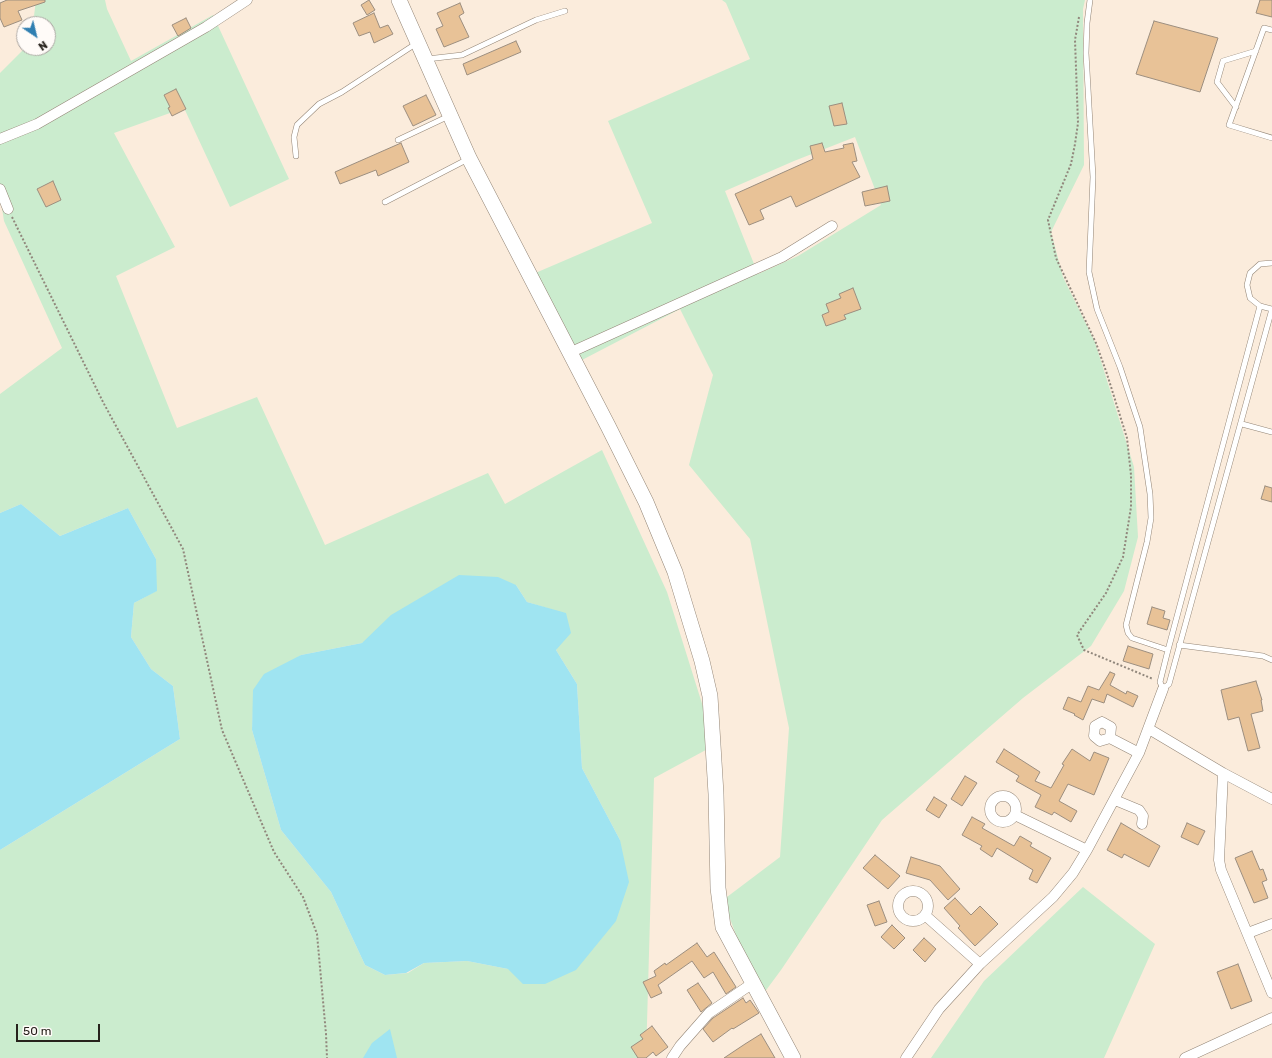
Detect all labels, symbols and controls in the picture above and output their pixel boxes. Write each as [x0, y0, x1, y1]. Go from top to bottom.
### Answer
north arrow [16, 16, 56, 56]
text: N [36, 38, 50, 53]
scale bar [18, 1016, 102, 1042]
text: 50 m [23, 1024, 51, 1038]

